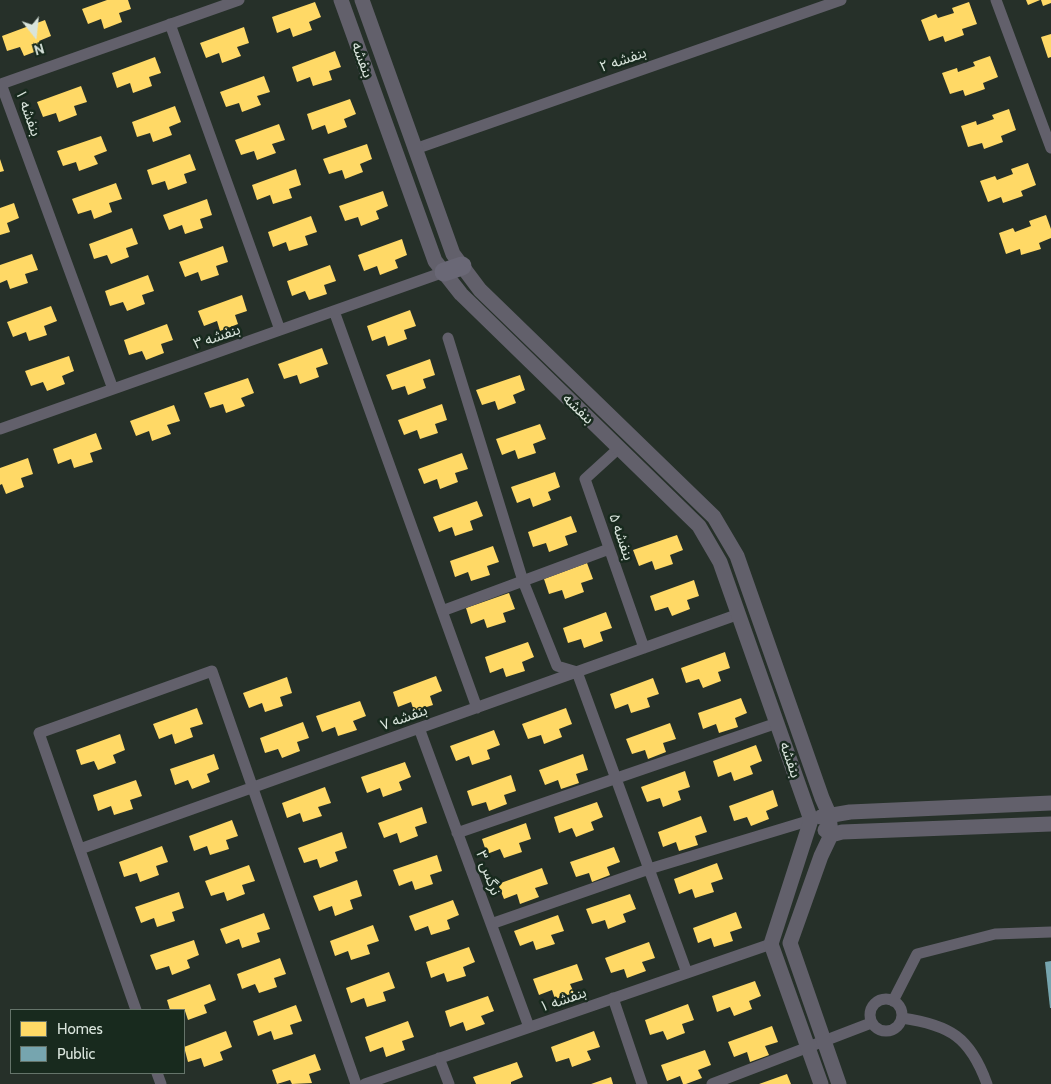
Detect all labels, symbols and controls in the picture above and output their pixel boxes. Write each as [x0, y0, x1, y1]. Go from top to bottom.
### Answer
north arrow [10, 10, 60, 60]
text: N [32, 39, 46, 59]
street label: بنفشه [347, 40, 377, 80]
street label: بنفشه ۲ [597, 44, 649, 76]
street label: بنفشه ۱ [11, 87, 45, 139]
street label: بنفشه ۳ [191, 321, 243, 353]
street label: بنفشه [559, 390, 597, 428]
street label: بنفشه ۵ [605, 511, 637, 563]
street label: بنفشه ۷ [378, 701, 430, 735]
street label: بنفشه [776, 740, 804, 780]
street label: نرگس ۳ [472, 848, 504, 898]
street label: بنفشه ۱ [537, 984, 589, 1016]
legend [10, 1009, 185, 1074]
text: Homes [57, 1020, 103, 1038]
text: Public [57, 1045, 95, 1063]

